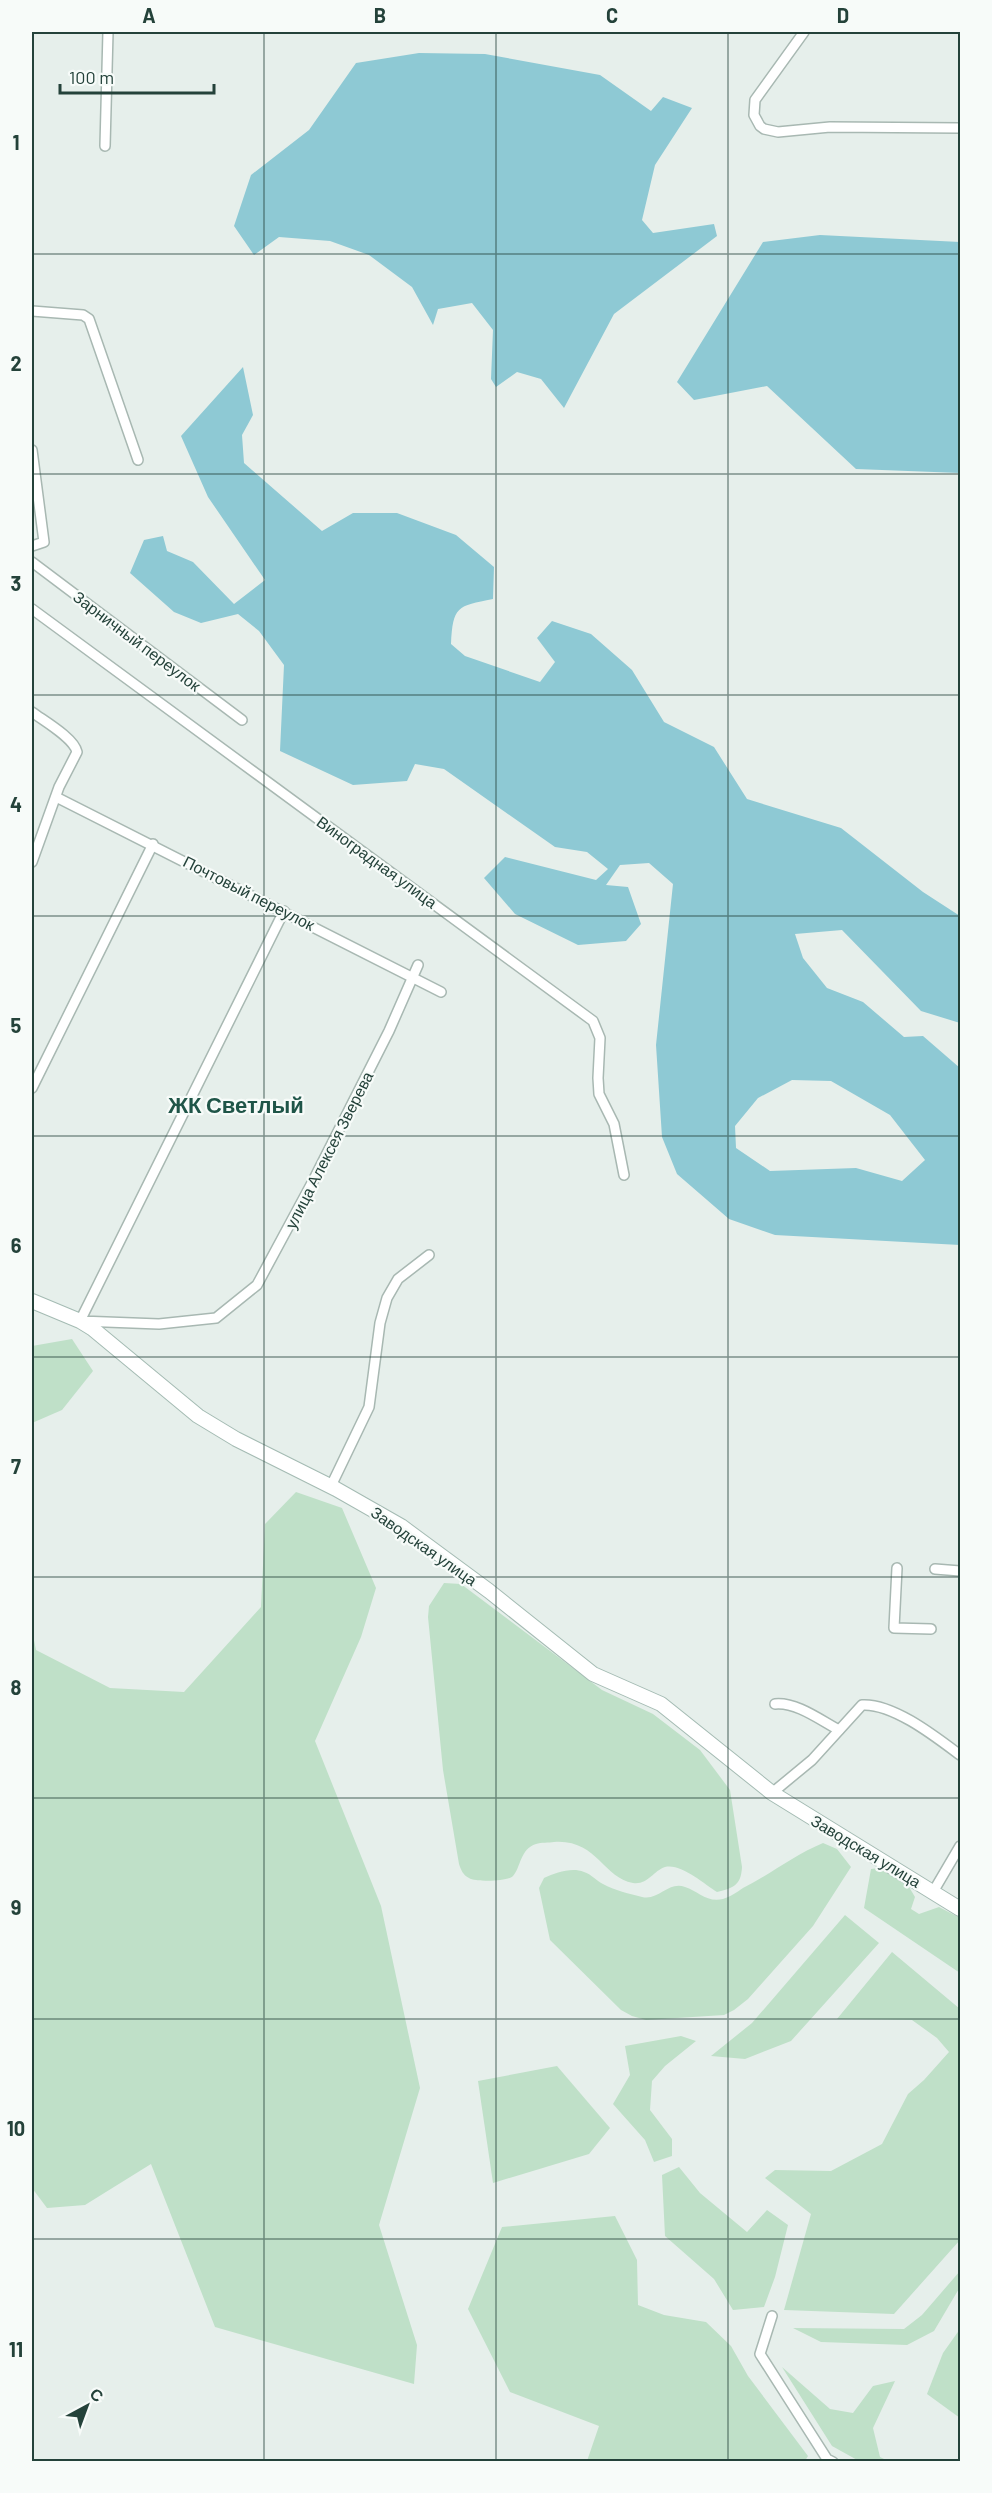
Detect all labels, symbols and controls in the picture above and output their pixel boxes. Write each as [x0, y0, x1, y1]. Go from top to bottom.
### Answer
text: A [142, 3, 156, 27]
text: B [374, 3, 386, 27]
text: C [606, 3, 618, 27]
text: D [837, 3, 849, 27]
scale bar [60, 57, 214, 95]
text: 100 m [69, 66, 114, 88]
text: 1 [12, 130, 20, 154]
text: 2 [10, 351, 22, 375]
text: 3 [11, 571, 21, 595]
street label: Зарничный переулок [70, 587, 205, 695]
text: 4 [10, 792, 22, 816]
street label: Виноградная улица [313, 812, 441, 912]
street label: Почтовый переулок [180, 851, 319, 934]
text: 5 [11, 1013, 22, 1037]
street label: улица Алексея Зверева [281, 1068, 377, 1232]
district label: ЖК Светлый [167, 1091, 304, 1117]
text: 6 [11, 1233, 22, 1257]
text: 7 [11, 1454, 21, 1478]
street label: Заводская улица [368, 1502, 481, 1589]
text: 8 [11, 1675, 22, 1699]
street label: Заводская улица [808, 1810, 925, 1891]
text: 9 [11, 1895, 21, 1919]
text: 10 [7, 2116, 25, 2140]
text: 11 [9, 2337, 23, 2361]
north arrow [57, 2376, 117, 2436]
text: С [87, 2383, 108, 2406]

